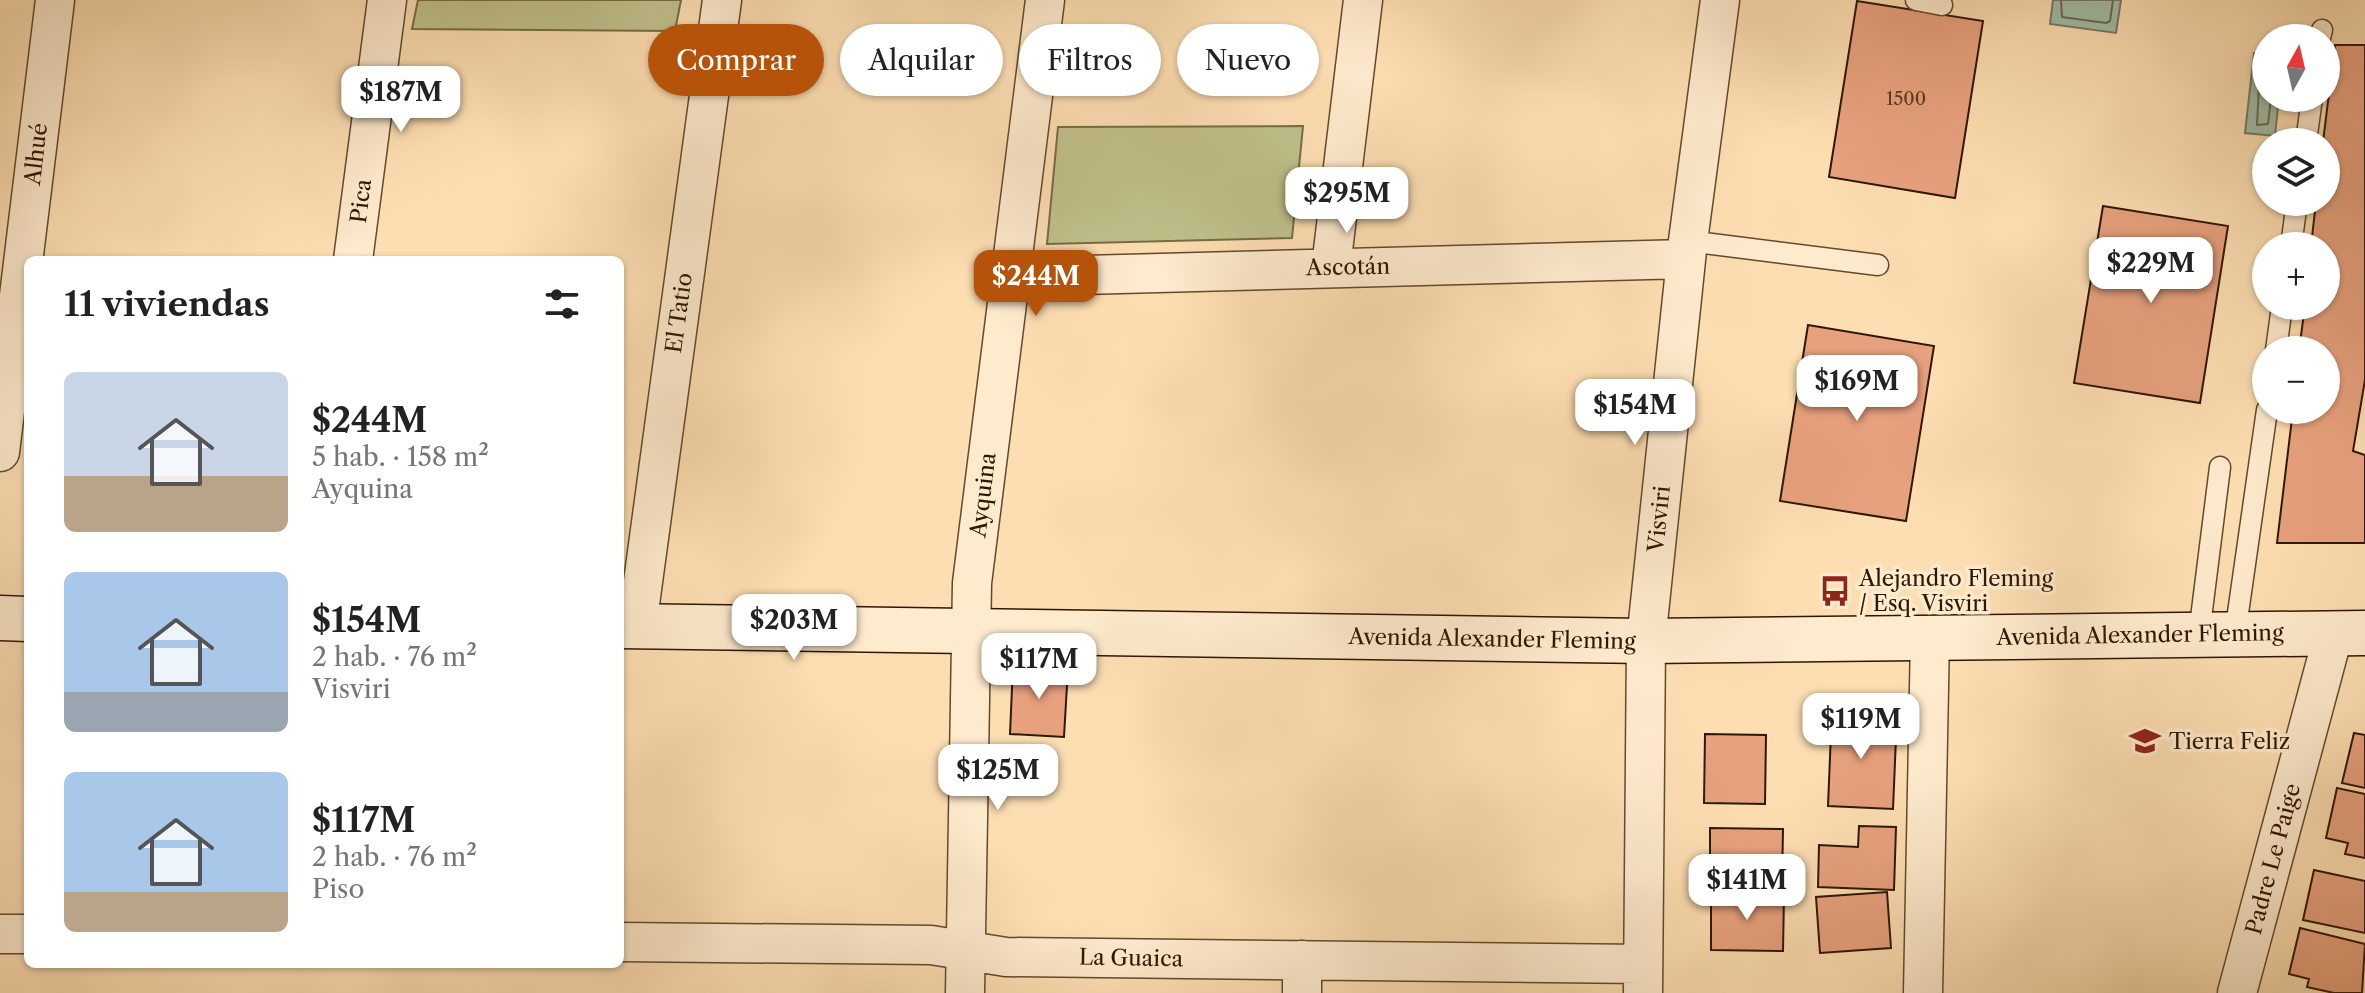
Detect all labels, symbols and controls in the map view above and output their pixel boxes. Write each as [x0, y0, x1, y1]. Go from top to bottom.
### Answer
chip: Comprar [648, 24, 824, 96]
chip: Alquilar [840, 24, 1003, 96]
chip: Filtros [1019, 24, 1161, 96]
chip: Nuevo [1177, 24, 1319, 96]
north arrow [2252, 24, 2340, 112]
map controls [2252, 24, 2340, 424]
pin: $187M [345, 66, 457, 134]
text: $187M [359, 76, 443, 108]
house number: 1500 [1886, 88, 1926, 110]
street label: Alhué [19, 121, 53, 188]
button: layers [2252, 128, 2340, 216]
pin: $295M [1291, 167, 1403, 235]
street label: Pica [345, 177, 377, 225]
text: $295M [1303, 177, 1391, 209]
button: + [2252, 232, 2340, 320]
pin: $229M [2095, 237, 2207, 305]
text: $229M [2107, 247, 2195, 279]
pin: $244M [980, 250, 1092, 318]
street label: Ascotán [1305, 253, 1390, 281]
text: $244M [992, 260, 1080, 292]
street label: El Tatio [660, 271, 698, 355]
icon: filters [540, 282, 584, 326]
text: 11 viviendas [64, 283, 269, 325]
button: − [2252, 336, 2340, 424]
pin: $169M [1801, 355, 1913, 423]
text: $169M [1815, 365, 1899, 397]
pin: $154M [1579, 379, 1691, 447]
text: $154M [1593, 389, 1677, 421]
text: $244M [312, 399, 427, 441]
icon: home [128, 404, 224, 500]
text: 5 hab. · 158 m² [312, 441, 489, 473]
street label: Ayquina [964, 451, 1002, 540]
text: Ayquina [312, 473, 413, 505]
street label: Visviri [1642, 484, 1676, 555]
place label: Alejandro Fleming / Esq. Visviri [1858, 565, 2054, 617]
bus stop icon: Alejandro Fleming / Esq. Visviri [1818, 574, 1852, 608]
pin: $203M [738, 594, 850, 662]
text: $154M [312, 599, 421, 641]
icon: home [128, 604, 224, 700]
text: $203M [750, 604, 838, 636]
street label: Avenida Alexander Fleming [1995, 619, 2284, 651]
street label: Avenida Alexander Fleming [1347, 623, 1636, 655]
pin: $117M [983, 633, 1095, 701]
text: 2 hab. · 76 m² [312, 641, 477, 673]
text: $117M [999, 643, 1079, 675]
text: Visviri [312, 673, 391, 705]
pin: $119M [1805, 693, 1917, 761]
text: $119M [1820, 703, 1902, 735]
school or university icon: Tierra Feliz [2128, 724, 2162, 758]
place label: Tierra Feliz [2169, 728, 2290, 755]
pin: $125M [942, 744, 1054, 812]
text: $125M [956, 754, 1040, 786]
street label: Padre Le Paige [2240, 780, 2306, 938]
text: $117M [312, 799, 415, 841]
icon: home [128, 804, 224, 900]
text: 2 hab. · 76 m² [312, 841, 477, 873]
pin: $141M [1691, 854, 1803, 922]
text: $141M [1707, 864, 1787, 896]
text: Piso [312, 873, 364, 905]
street label: La Guaica [1079, 944, 1184, 972]

